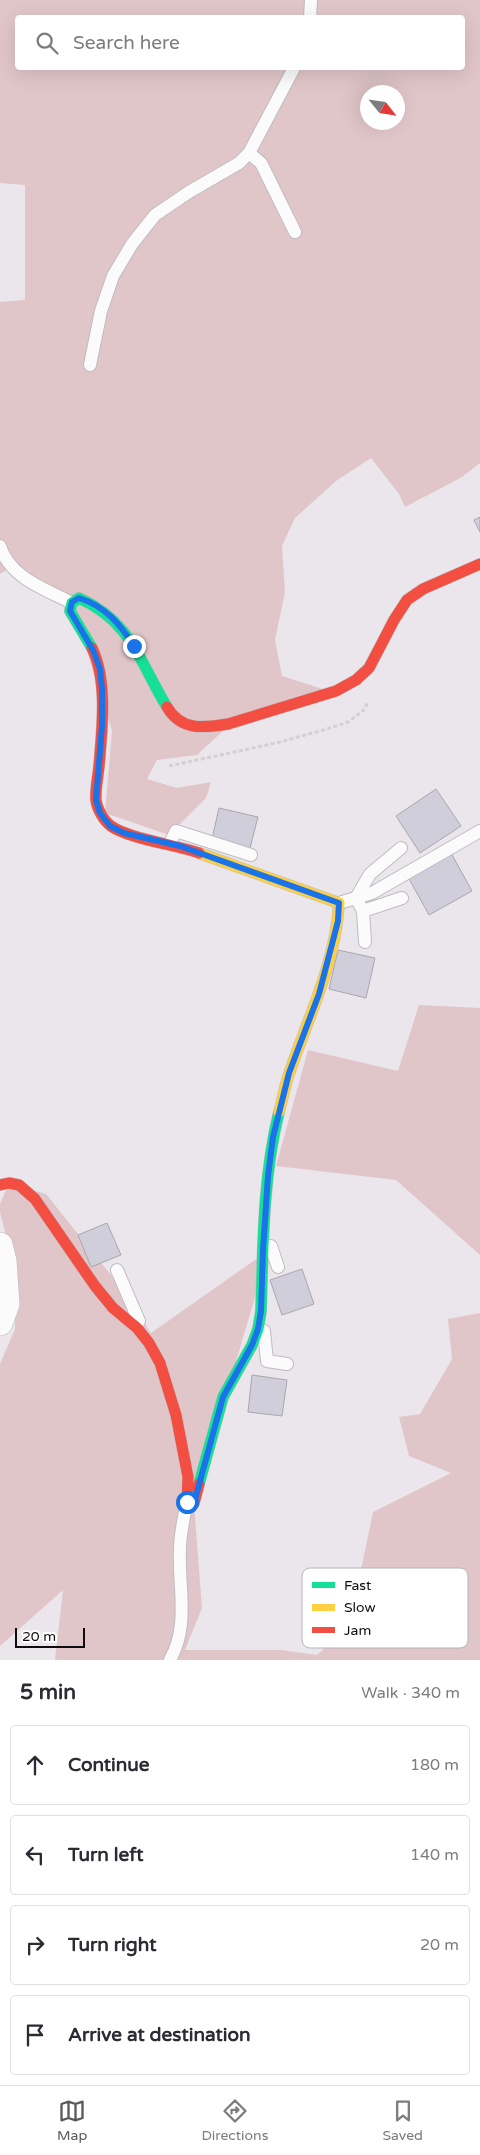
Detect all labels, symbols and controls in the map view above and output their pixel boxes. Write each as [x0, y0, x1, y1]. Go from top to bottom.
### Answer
search box [15, 15, 465, 70]
icon: search [33, 29, 61, 57]
text: Search here [73, 32, 180, 54]
north arrow [360, 85, 405, 130]
route end [123, 635, 146, 658]
route start [176, 1491, 199, 1514]
legend [302, 1568, 468, 1648]
text: Fast [344, 1577, 372, 1594]
text: Slow [344, 1599, 376, 1616]
text: Jam [344, 1622, 371, 1639]
scale bar [15, 1625, 85, 1648]
text: 20 m [22, 1628, 56, 1645]
text: 5 min [20, 1680, 76, 1705]
text: Walk · 340 m [361, 1683, 460, 1703]
icon: ahead [21, 1751, 49, 1779]
text: Continue [68, 1754, 150, 1776]
text: 180 m [410, 1755, 459, 1775]
icon: left [21, 1841, 49, 1869]
text: Turn left [68, 1844, 144, 1866]
text: 140 m [410, 1845, 459, 1865]
icon: right [21, 1931, 49, 1959]
text: Turn right [68, 1934, 156, 1956]
text: 20 m [420, 1935, 459, 1955]
icon: arrive [21, 2021, 49, 2049]
text: Arrive at destination [68, 2024, 251, 2046]
tab: Map [57, 2097, 87, 2144]
tab: Directions [201, 2097, 268, 2144]
tab: Saved [382, 2097, 423, 2144]

